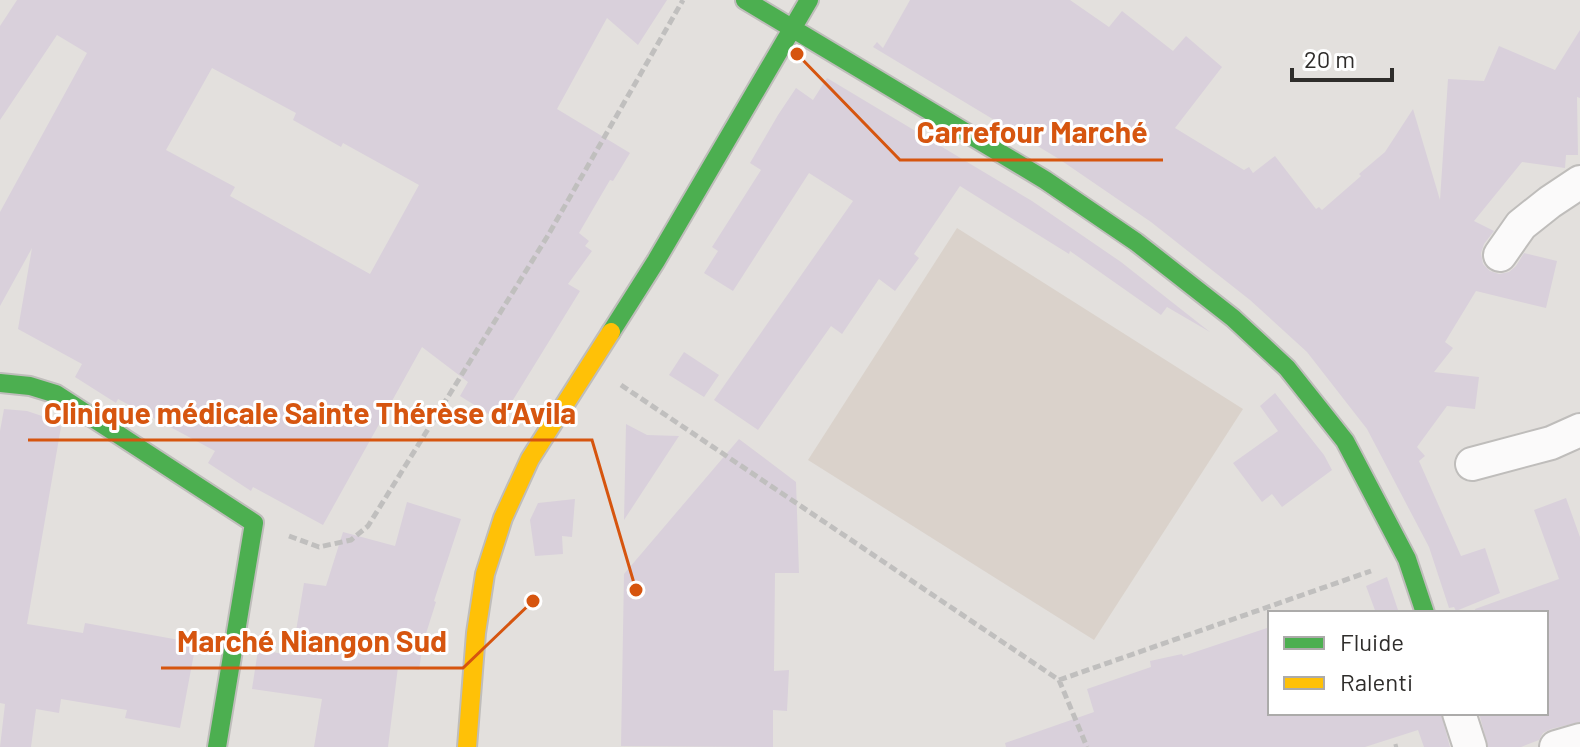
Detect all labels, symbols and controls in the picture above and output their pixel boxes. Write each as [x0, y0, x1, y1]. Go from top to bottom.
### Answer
scale bar [1292, 32, 1392, 82]
text: 20 m [1304, 44, 1355, 73]
callout: Carrefour Marché [900, 106, 1163, 160]
text: Carrefour Marché [917, 113, 1147, 149]
callout: Clinique médicale Sainte Thérèse d’Avila [28, 386, 592, 440]
text: Clinique médicale Sainte Thérèse d’Avila [44, 394, 576, 430]
legend [1268, 611, 1548, 715]
callout: Marché Niangon Sud [161, 614, 463, 668]
text: Marché Niangon Sud [177, 622, 447, 658]
text: Fluide [1340, 627, 1404, 656]
text: Ralenti [1340, 667, 1413, 696]

